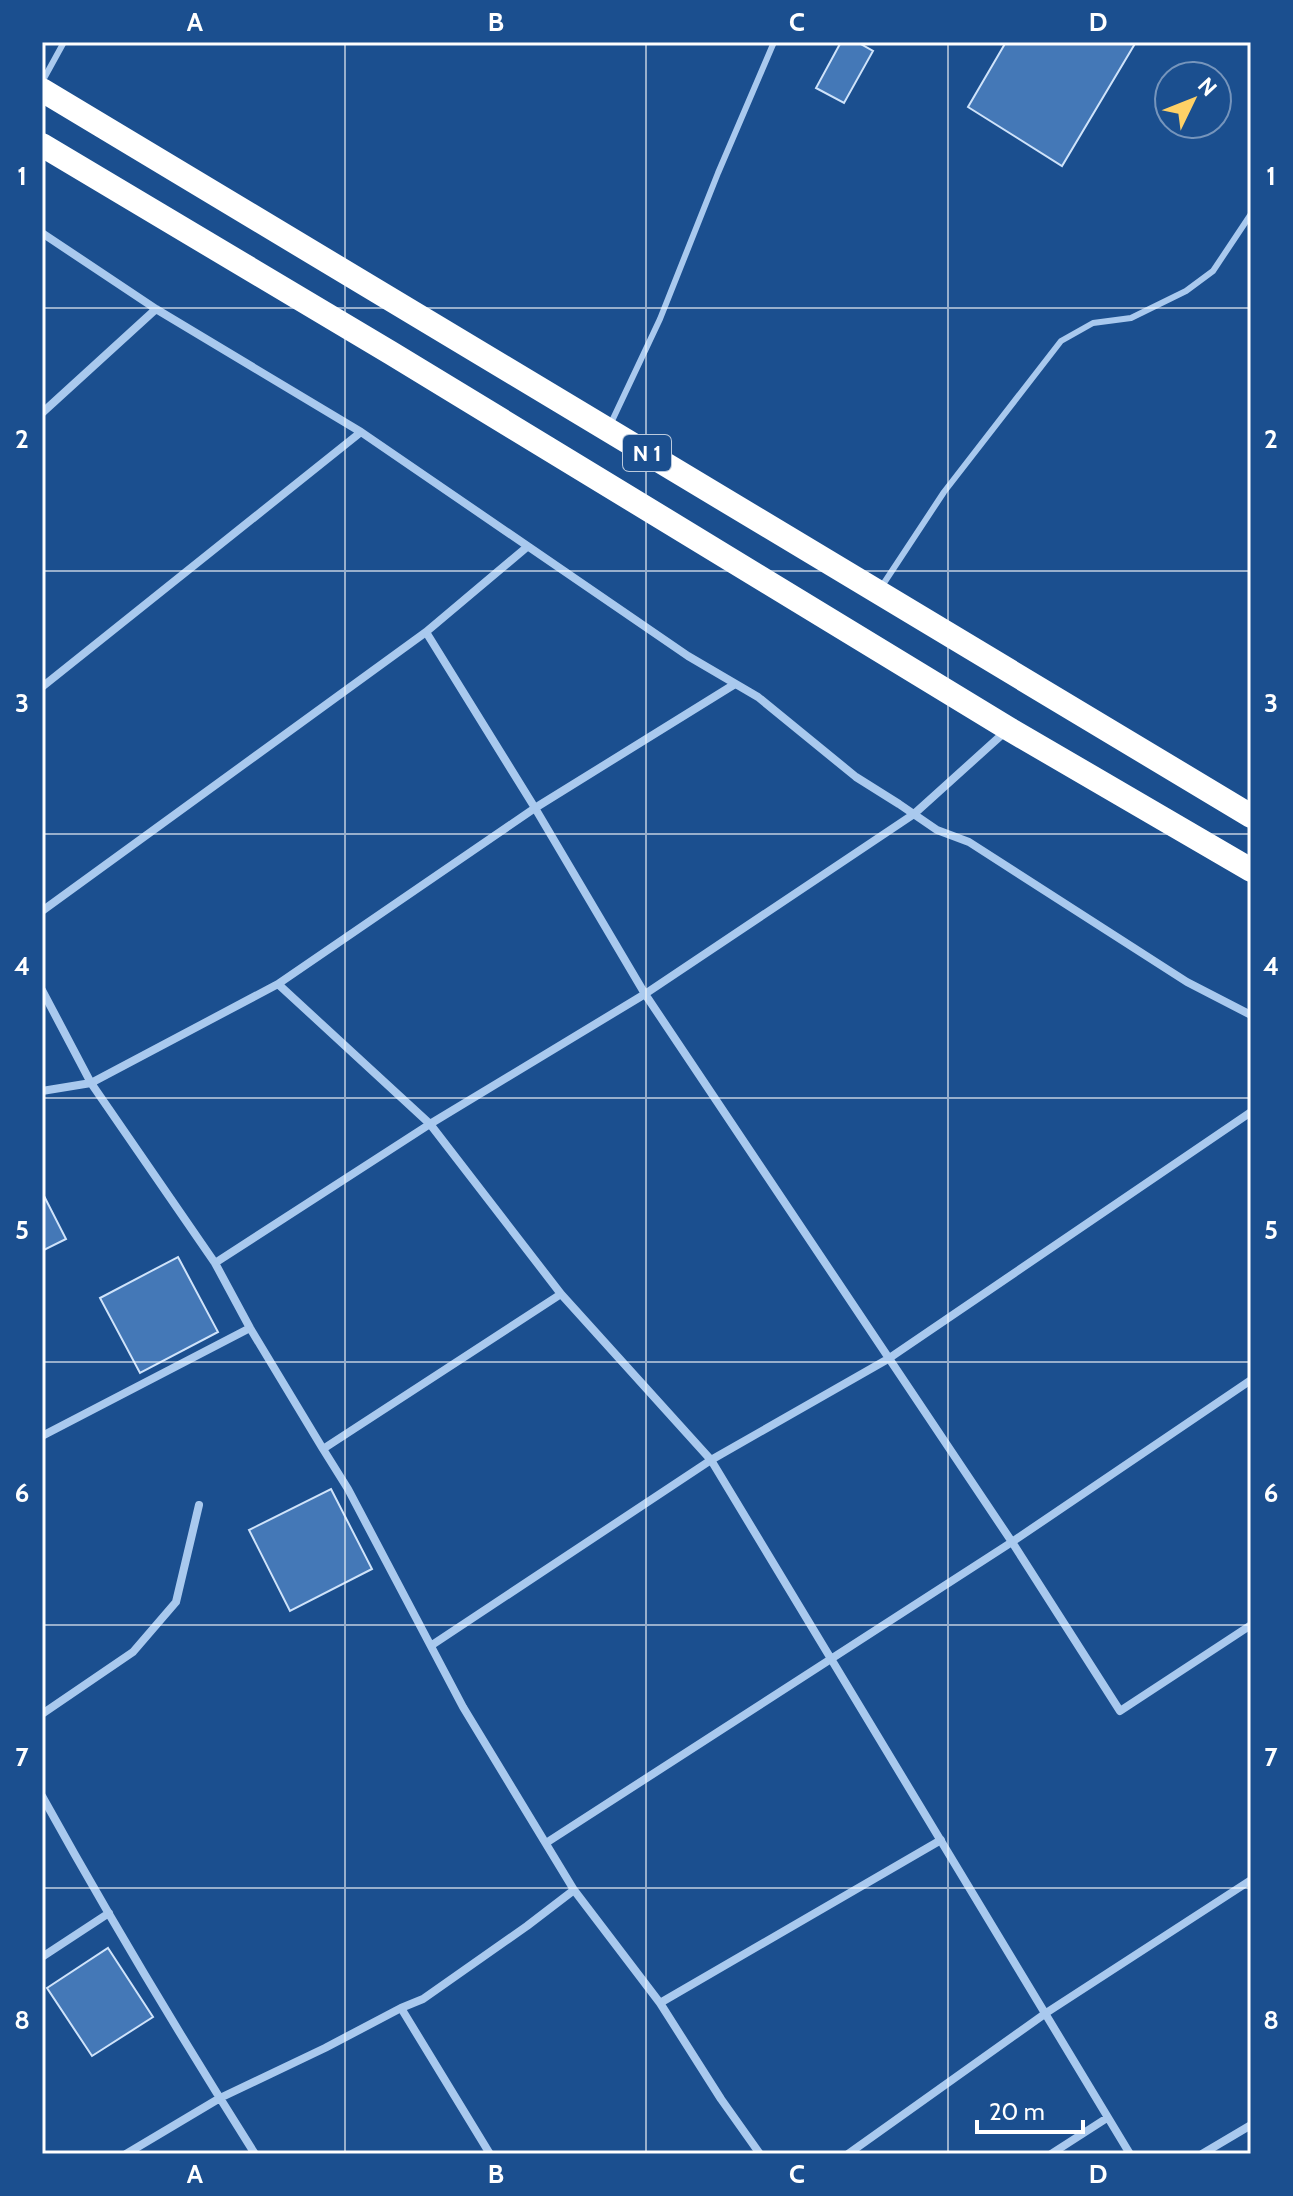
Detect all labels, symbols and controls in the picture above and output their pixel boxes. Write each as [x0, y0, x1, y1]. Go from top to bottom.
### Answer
text: A [187, 6, 204, 38]
text: B [488, 6, 504, 38]
text: C [789, 6, 805, 38]
text: D [1089, 6, 1107, 38]
north arrow [1153, 60, 1233, 140]
text: N [1192, 72, 1222, 102]
text: 1 [17, 160, 27, 192]
text: 1 [1266, 160, 1276, 192]
text: 2 [15, 423, 29, 455]
text: 2 [1264, 423, 1278, 455]
road number: N 1 [623, 435, 671, 471]
text: 3 [15, 687, 29, 719]
text: 3 [1264, 687, 1278, 719]
text: 4 [14, 950, 30, 982]
text: 4 [1263, 950, 1279, 982]
text: 5 [15, 1214, 29, 1246]
text: 5 [1264, 1214, 1278, 1246]
text: 6 [15, 1477, 29, 1509]
text: 6 [1264, 1477, 1278, 1509]
text: 7 [15, 1741, 29, 1773]
text: 7 [1264, 1741, 1278, 1773]
text: 8 [14, 2004, 30, 2036]
text: 8 [1263, 2004, 1279, 2036]
scale bar [977, 2084, 1083, 2134]
text: 20 m [989, 2097, 1045, 2126]
text: A [187, 2158, 204, 2190]
text: B [488, 2158, 504, 2190]
text: C [789, 2158, 805, 2190]
text: D [1089, 2158, 1107, 2190]

